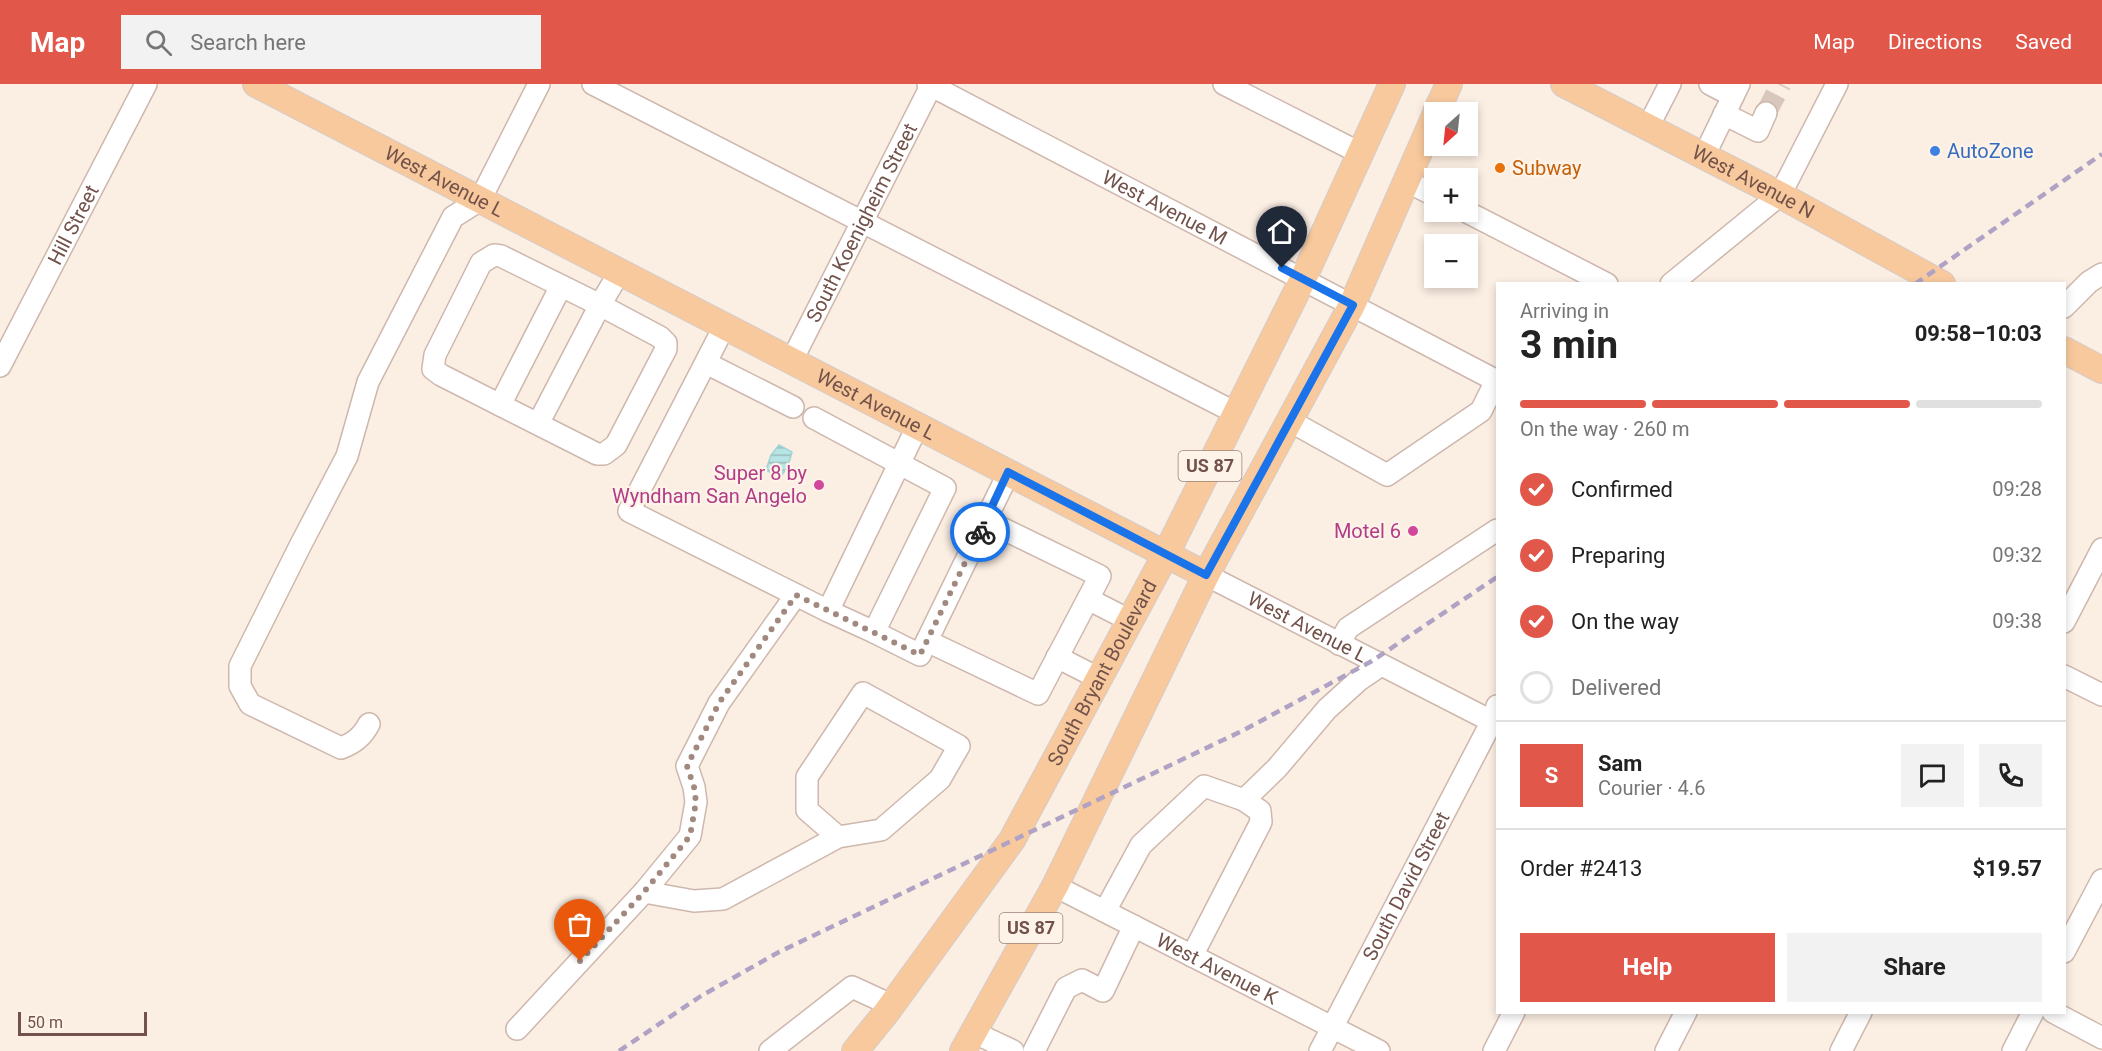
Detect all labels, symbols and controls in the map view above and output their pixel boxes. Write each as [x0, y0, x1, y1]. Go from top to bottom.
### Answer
search box [121, 15, 541, 69]
text: Map [30, 26, 85, 59]
icon: search [142, 26, 175, 59]
text: Search here [190, 30, 306, 55]
text: Map [1813, 30, 1855, 54]
text: Directions [1888, 30, 1982, 54]
text: Saved [2015, 30, 2072, 54]
north arrow [1424, 102, 1478, 156]
map controls [1424, 102, 1478, 288]
street label: South Koenigheim Street [801, 119, 922, 326]
place label: AutoZone [1947, 139, 2034, 163]
street label: West Avenue N [1688, 140, 1819, 224]
street label: West Avenue L [381, 141, 508, 222]
marker: AutoZone [1928, 144, 1942, 158]
place label: Subway [1512, 156, 1582, 180]
marker: Subway [1493, 161, 1507, 175]
street label: West Avenue M [1098, 165, 1231, 250]
button: + [1424, 168, 1478, 222]
street label: Hill Street [43, 181, 104, 269]
pin [1256, 206, 1307, 268]
icon: home [1265, 215, 1298, 248]
button: − [1424, 234, 1478, 288]
text: Arriving in [1520, 299, 1609, 323]
text: 09:58–10:03 [1915, 321, 2042, 346]
text: 3 min [1520, 322, 1618, 368]
street label: West Avenue L [812, 364, 940, 445]
text: On the way · 260 m [1520, 417, 1689, 441]
road number: US 87 [1178, 451, 1242, 481]
place label: Super 8 by Wyndham San Angelo [612, 461, 808, 508]
icon: check [1520, 473, 1553, 506]
text: Confirmed [1571, 477, 1673, 502]
text: 09:28 [1992, 477, 2042, 501]
marker: Super 8 by Wyndham San Angelo [812, 478, 826, 492]
courier [950, 502, 1010, 562]
icon: bike [964, 516, 997, 549]
place label: Motel 6 [1334, 519, 1401, 543]
marker: Motel 6 [1406, 524, 1420, 538]
icon: check [1520, 539, 1553, 572]
text: Preparing [1571, 543, 1665, 568]
text: 09:32 [1992, 543, 2042, 567]
street label: South Bryant Boulevard [1042, 576, 1162, 770]
street label: West Avenue L [1244, 586, 1371, 668]
icon: check [1520, 605, 1553, 638]
text: On the way [1571, 609, 1679, 634]
text: 09:38 [1992, 609, 2042, 633]
text: Delivered [1571, 675, 1661, 700]
button: chat [1901, 744, 1964, 807]
button: phone [1979, 744, 2042, 807]
text: Sam [1598, 751, 1642, 776]
text: S [1545, 763, 1558, 788]
text: Courier · 4.6 [1598, 776, 1705, 800]
street label: South David Street [1357, 808, 1455, 964]
text: Order #2413 [1520, 856, 1642, 881]
text: $19.57 [1973, 856, 2042, 881]
pin [554, 899, 605, 961]
icon: bag [563, 908, 596, 941]
road number: US 87 [1000, 913, 1062, 943]
street label: West Avenue K [1153, 928, 1282, 1010]
button: Help [1520, 933, 1775, 1002]
button: Share [1787, 933, 2042, 1002]
scale bar [18, 1009, 147, 1036]
text: 50 m [27, 1013, 63, 1032]

